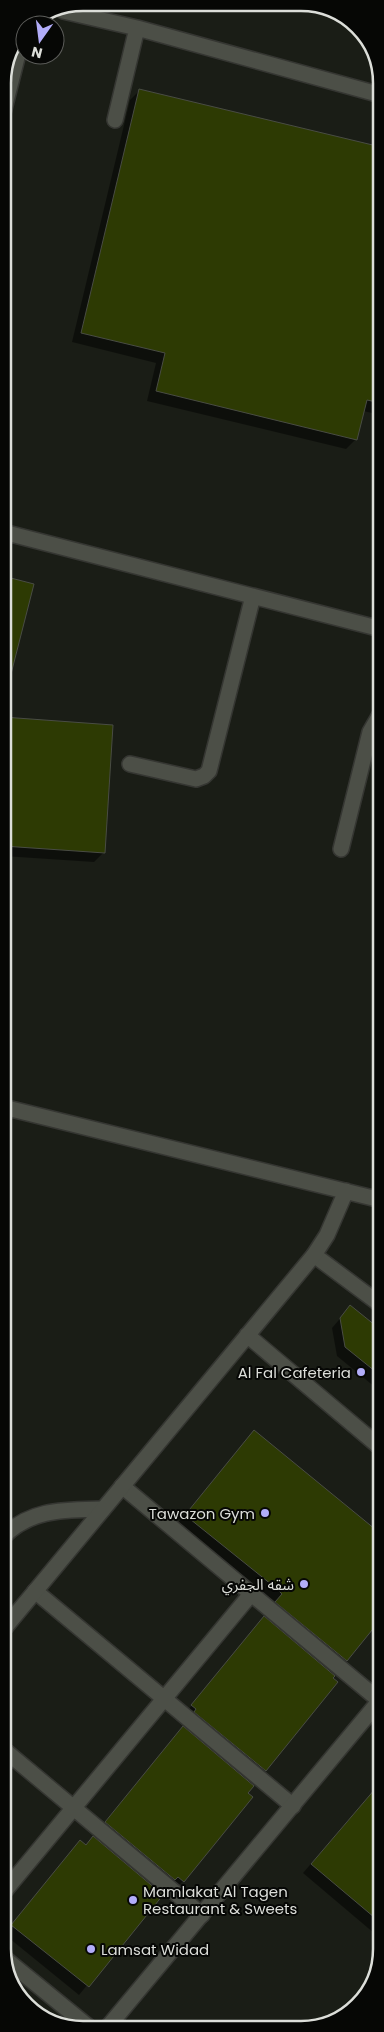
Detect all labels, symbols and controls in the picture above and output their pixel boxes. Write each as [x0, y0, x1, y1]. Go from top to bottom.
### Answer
north arrow [15, 15, 65, 65]
text: N [29, 42, 44, 64]
place label: Al Fal Cafeteria [238, 1362, 351, 1383]
marker: Al Fal Cafeteria [355, 1366, 367, 1378]
place label: Tawazon Gym [149, 1503, 255, 1524]
marker: Tawazon Gym [259, 1507, 271, 1519]
place label: شقه الجفري [222, 1574, 294, 1596]
marker: شقه الجفري [298, 1578, 310, 1590]
place label: Mamlakat Al Tagen Restaurant & Sweets [143, 1881, 298, 1919]
marker: Mamlakat Al Tagen Restaurant & Sweets [127, 1894, 139, 1906]
place label: Lamsat Widad [101, 1939, 209, 1960]
marker: Lamsat Widad [85, 1943, 97, 1955]

